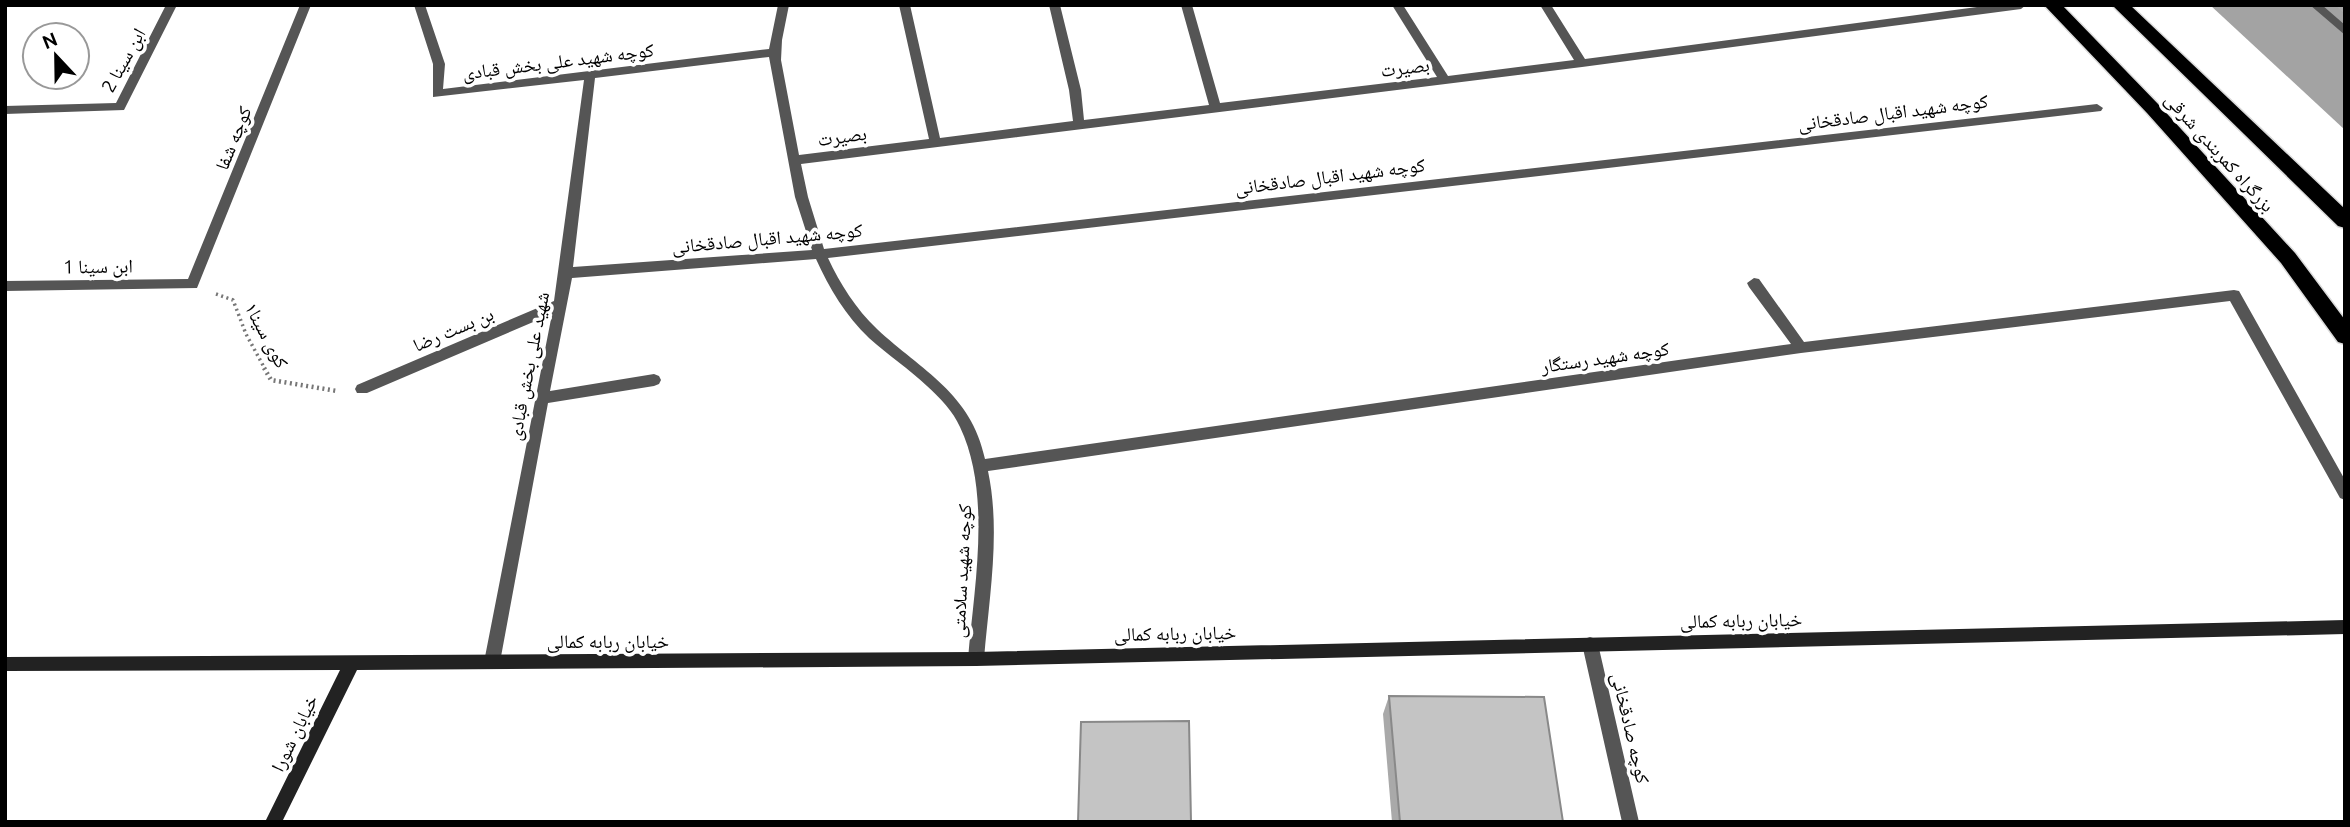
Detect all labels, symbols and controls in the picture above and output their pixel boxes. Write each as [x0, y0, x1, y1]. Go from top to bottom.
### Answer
north arrow [21, 21, 91, 91]
street label: ابن سینا 2 [96, 24, 150, 96]
text: N [39, 27, 60, 53]
street label: کوچه شهید علی بخش قبادی [461, 38, 655, 85]
street label: بصیرت [1379, 53, 1431, 82]
street label: بزرگراه کمربندی شرقی [2160, 88, 2279, 217]
street label: کوچه شهید اقبال صادقخانی [1797, 89, 1990, 136]
street label: کوچه شفا [210, 103, 257, 173]
street label: بصیرت [816, 122, 868, 151]
street label: کوچه شهید اقبال صادقخانی [1234, 153, 1427, 200]
street label: کوچه شهید اقبال صادقخانی [671, 219, 864, 258]
street label: ابن سینا 1 [63, 254, 133, 279]
street label: شهید علی بخش قبادی [503, 290, 554, 442]
street label: کوی سینا۱ [240, 298, 293, 372]
street label: بن بست رضا [409, 302, 497, 357]
street label: کوچه شهید رستگار [1538, 337, 1671, 378]
street label: کوچه شهید سلامتی [946, 503, 977, 639]
street label: خیابان ربابه کمالی [1680, 608, 1802, 633]
street label: خیابان ربابه کمالی [1114, 621, 1236, 646]
street label: خیابان ربابه کمالی [547, 630, 669, 653]
street label: کوچه صادقخانی [1607, 670, 1654, 786]
street label: خیابان شورا [266, 691, 323, 775]

